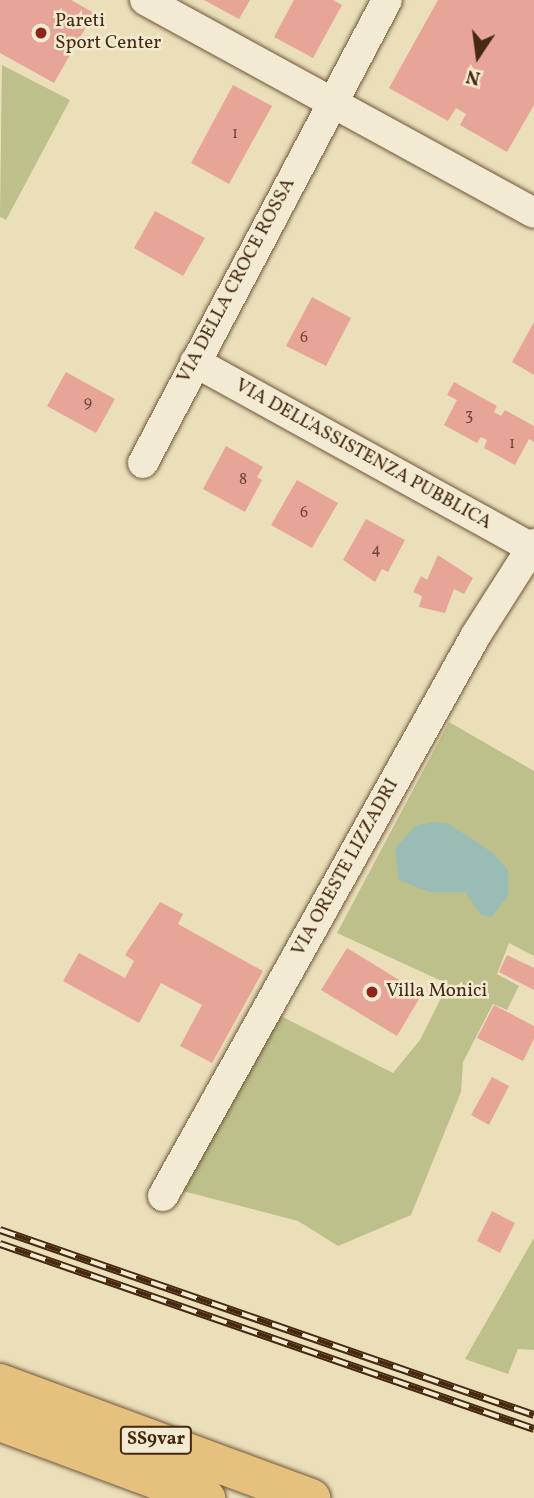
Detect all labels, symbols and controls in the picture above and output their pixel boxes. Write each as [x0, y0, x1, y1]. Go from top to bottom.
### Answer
place label: Pareti Sport Center [55, 11, 161, 55]
north arrow [443, 21, 513, 91]
marker: Pareti Sport Center [33, 25, 49, 41]
text: N [464, 62, 483, 91]
house number: 1 [232, 124, 238, 144]
street label: VIA DELLA CROCE ROSSA [173, 175, 301, 387]
house number: 6 [300, 328, 308, 348]
street label: VIA DELL'ASSISTENZA PUBBLICA [231, 375, 495, 535]
house number: 9 [84, 393, 92, 413]
house number: 3 [465, 406, 473, 426]
house number: 1 [509, 434, 515, 454]
house number: 8 [239, 470, 247, 490]
house number: 6 [300, 503, 308, 523]
house number: 4 [371, 540, 381, 560]
street label: VIA ORESTE LIZZADRI [288, 775, 404, 961]
place label: Villa Monici [386, 981, 487, 1003]
marker: Villa Monici [364, 984, 380, 1000]
road number: SS9var [119, 1426, 193, 1455]

